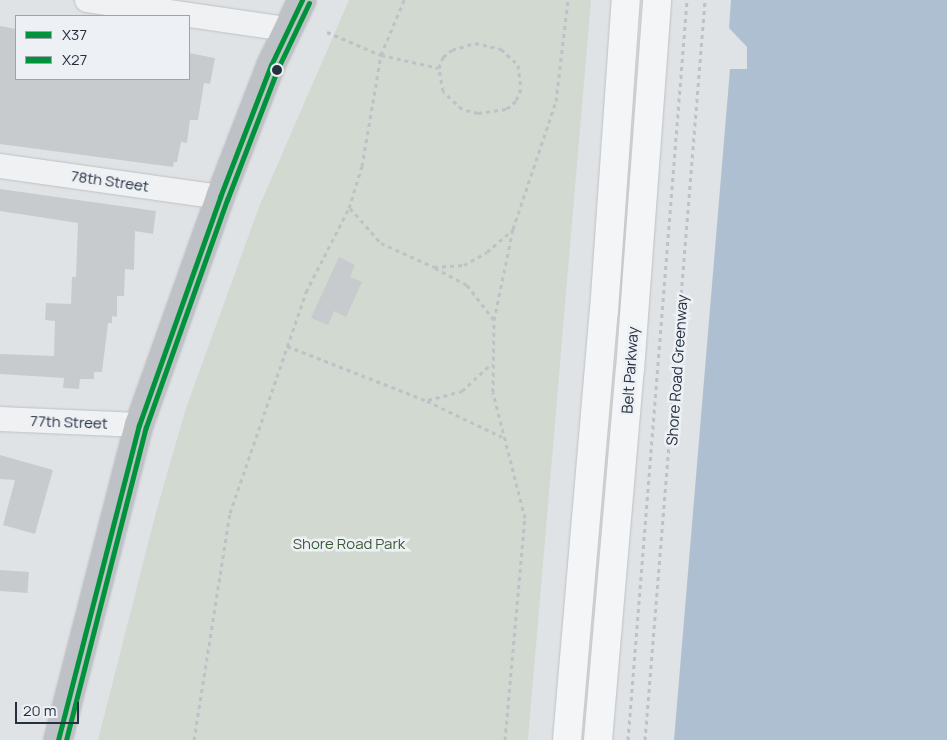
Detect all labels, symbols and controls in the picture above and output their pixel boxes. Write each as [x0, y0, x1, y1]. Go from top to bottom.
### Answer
legend [15, 15, 190, 80]
text: X37 [62, 24, 87, 45]
text: X27 [62, 49, 87, 70]
unlabelled marker [272, 65, 282, 75]
street label: 78th Street [70, 167, 150, 195]
street label: Shore Road Greenway [663, 294, 691, 446]
street label: Belt Parkway [618, 326, 642, 414]
street label: 77th Street [30, 412, 108, 432]
park label: Shore Road Park [293, 535, 405, 553]
scale bar [18, 692, 81, 724]
text: 20 m [23, 700, 56, 721]

